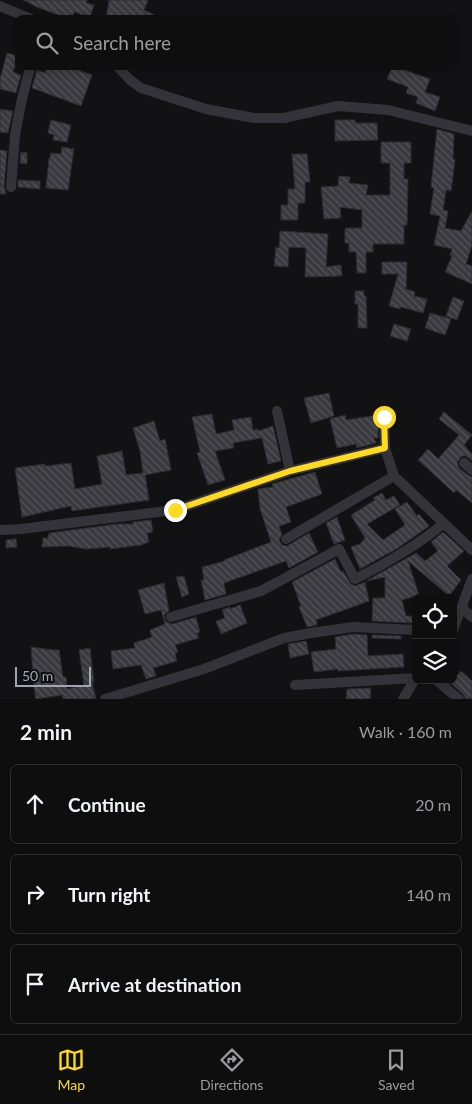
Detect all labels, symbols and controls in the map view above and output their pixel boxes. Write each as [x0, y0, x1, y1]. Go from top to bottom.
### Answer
search box [15, 15, 457, 70]
icon: search [33, 29, 61, 57]
text: Search here [73, 31, 171, 54]
route start [373, 406, 396, 429]
route end [164, 499, 187, 522]
map controls [412, 594, 457, 684]
button: locate [412, 594, 457, 639]
button: layers [412, 639, 457, 684]
scale bar [15, 664, 91, 687]
text: 50 m [22, 667, 53, 684]
text: 2 min [20, 719, 72, 744]
text: Walk · 160 m [359, 722, 452, 741]
icon: ahead [21, 790, 49, 818]
text: Continue [68, 793, 146, 816]
text: 20 m [415, 795, 451, 814]
icon: right [21, 880, 49, 908]
text: Turn right [68, 883, 150, 906]
text: 140 m [406, 885, 451, 904]
icon: arrive [21, 970, 49, 998]
text: Arrive at destination [68, 973, 241, 996]
tab: Map [57, 1046, 85, 1093]
tab: Directions [200, 1046, 263, 1093]
tab: Saved [378, 1046, 415, 1093]

